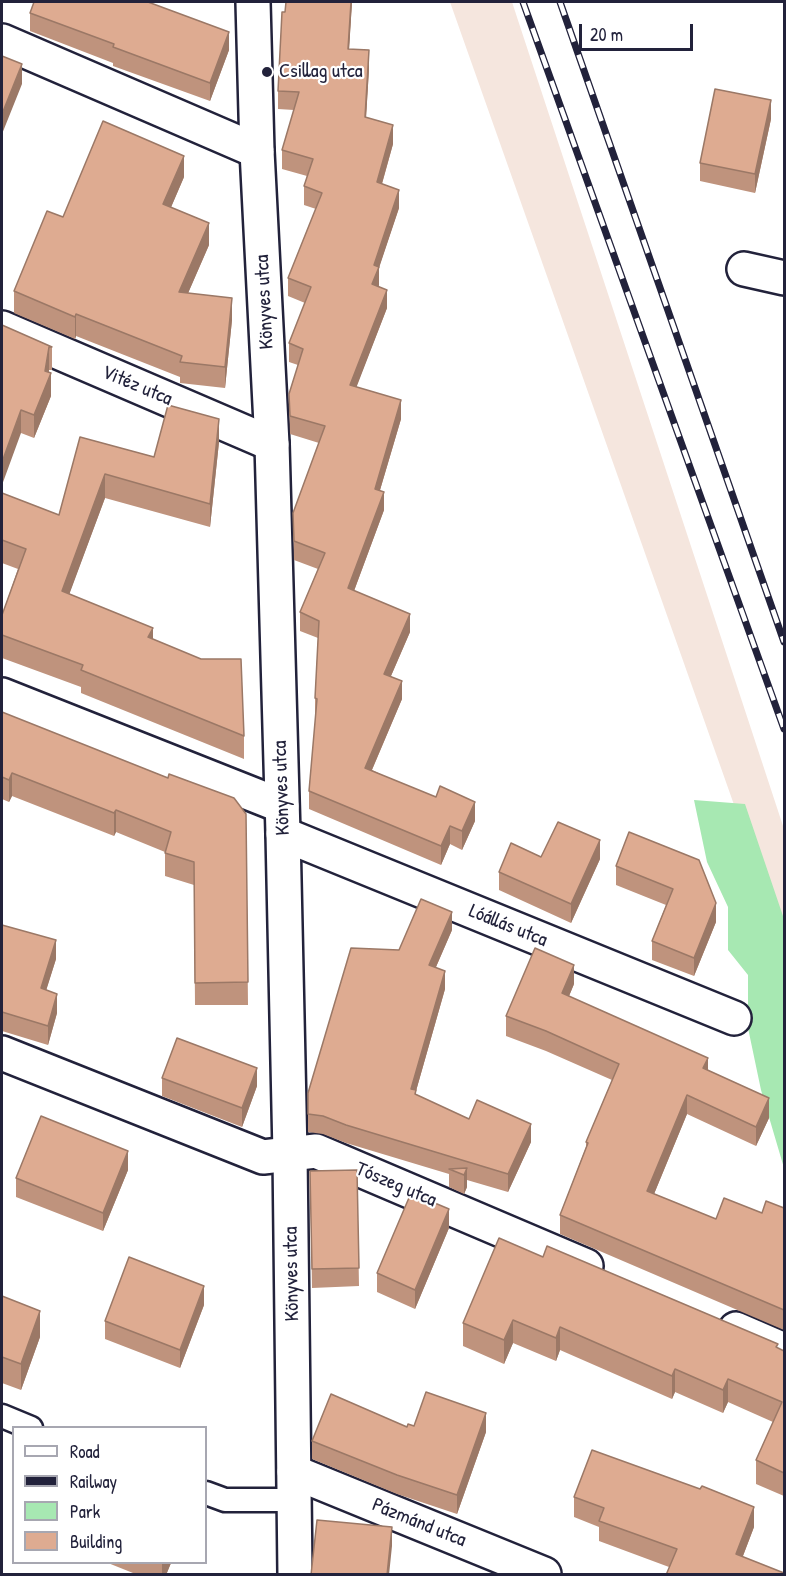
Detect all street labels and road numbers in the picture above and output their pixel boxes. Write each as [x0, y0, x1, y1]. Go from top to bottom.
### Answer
street label: Könyves utca [251, 254, 279, 350]
street label: Vitéz utca [98, 360, 176, 412]
street label: Könyves utca [268, 740, 296, 836]
street label: Lóállás utca [465, 899, 551, 953]
street label: Tószeg utca [352, 1157, 440, 1213]
street label: Könyves utca [279, 1226, 305, 1322]
street label: Pázmánd utca [368, 1493, 470, 1553]

